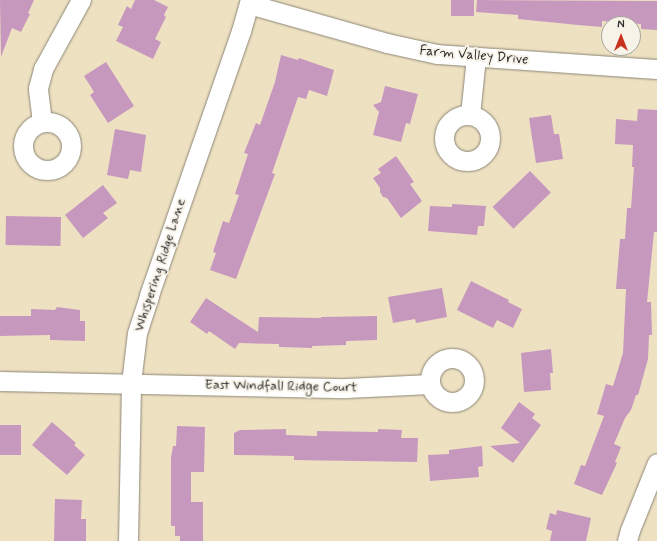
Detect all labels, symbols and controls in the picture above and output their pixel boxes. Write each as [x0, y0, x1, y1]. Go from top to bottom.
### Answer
north arrow [601, 16, 641, 56]
text: N [617, 18, 625, 32]
street label: Farm Valley Drive [419, 42, 529, 68]
street label: Whispering Ridge Lane [131, 197, 189, 333]
street label: East Windfall Ridge Court [205, 376, 357, 396]

